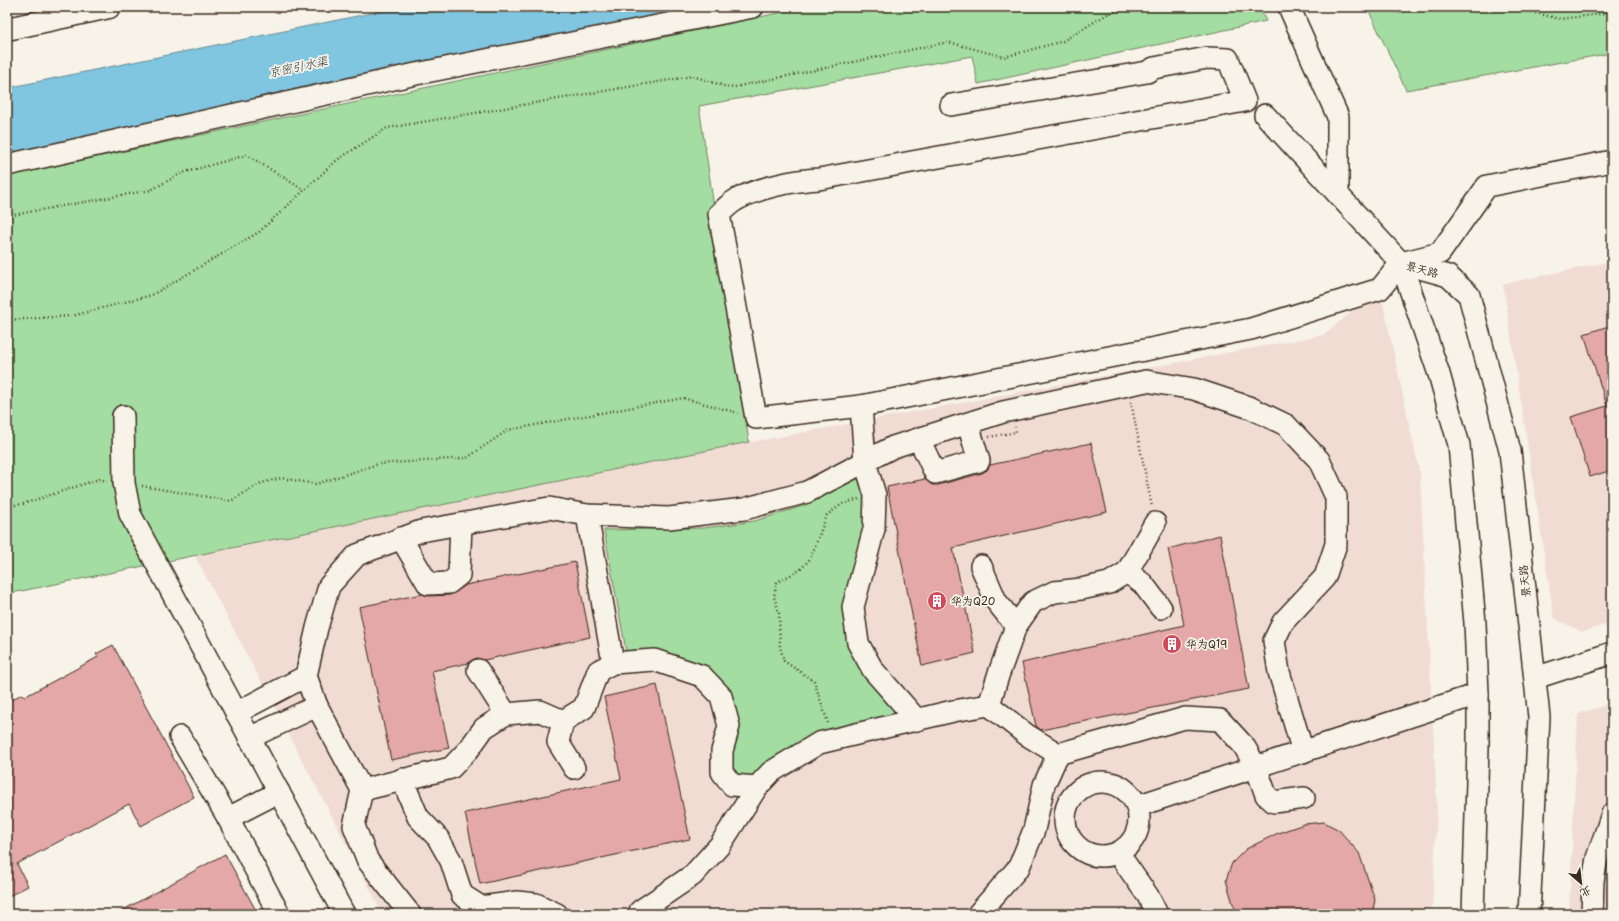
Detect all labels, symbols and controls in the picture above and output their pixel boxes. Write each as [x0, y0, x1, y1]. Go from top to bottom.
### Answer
water label: 京密引水渠 [267, 53, 330, 81]
street label: 景天路 [1404, 258, 1440, 282]
street label: 景天路 [1516, 564, 1534, 598]
building icon: 华为Q20 [926, 590, 948, 612]
place label: 华为Q20 [951, 594, 995, 609]
building icon: 华为Q19 [1161, 633, 1183, 655]
place label: 华为Q19 [1186, 637, 1228, 652]
north arrow [1561, 863, 1601, 903]
text: 北 [1577, 882, 1594, 901]

